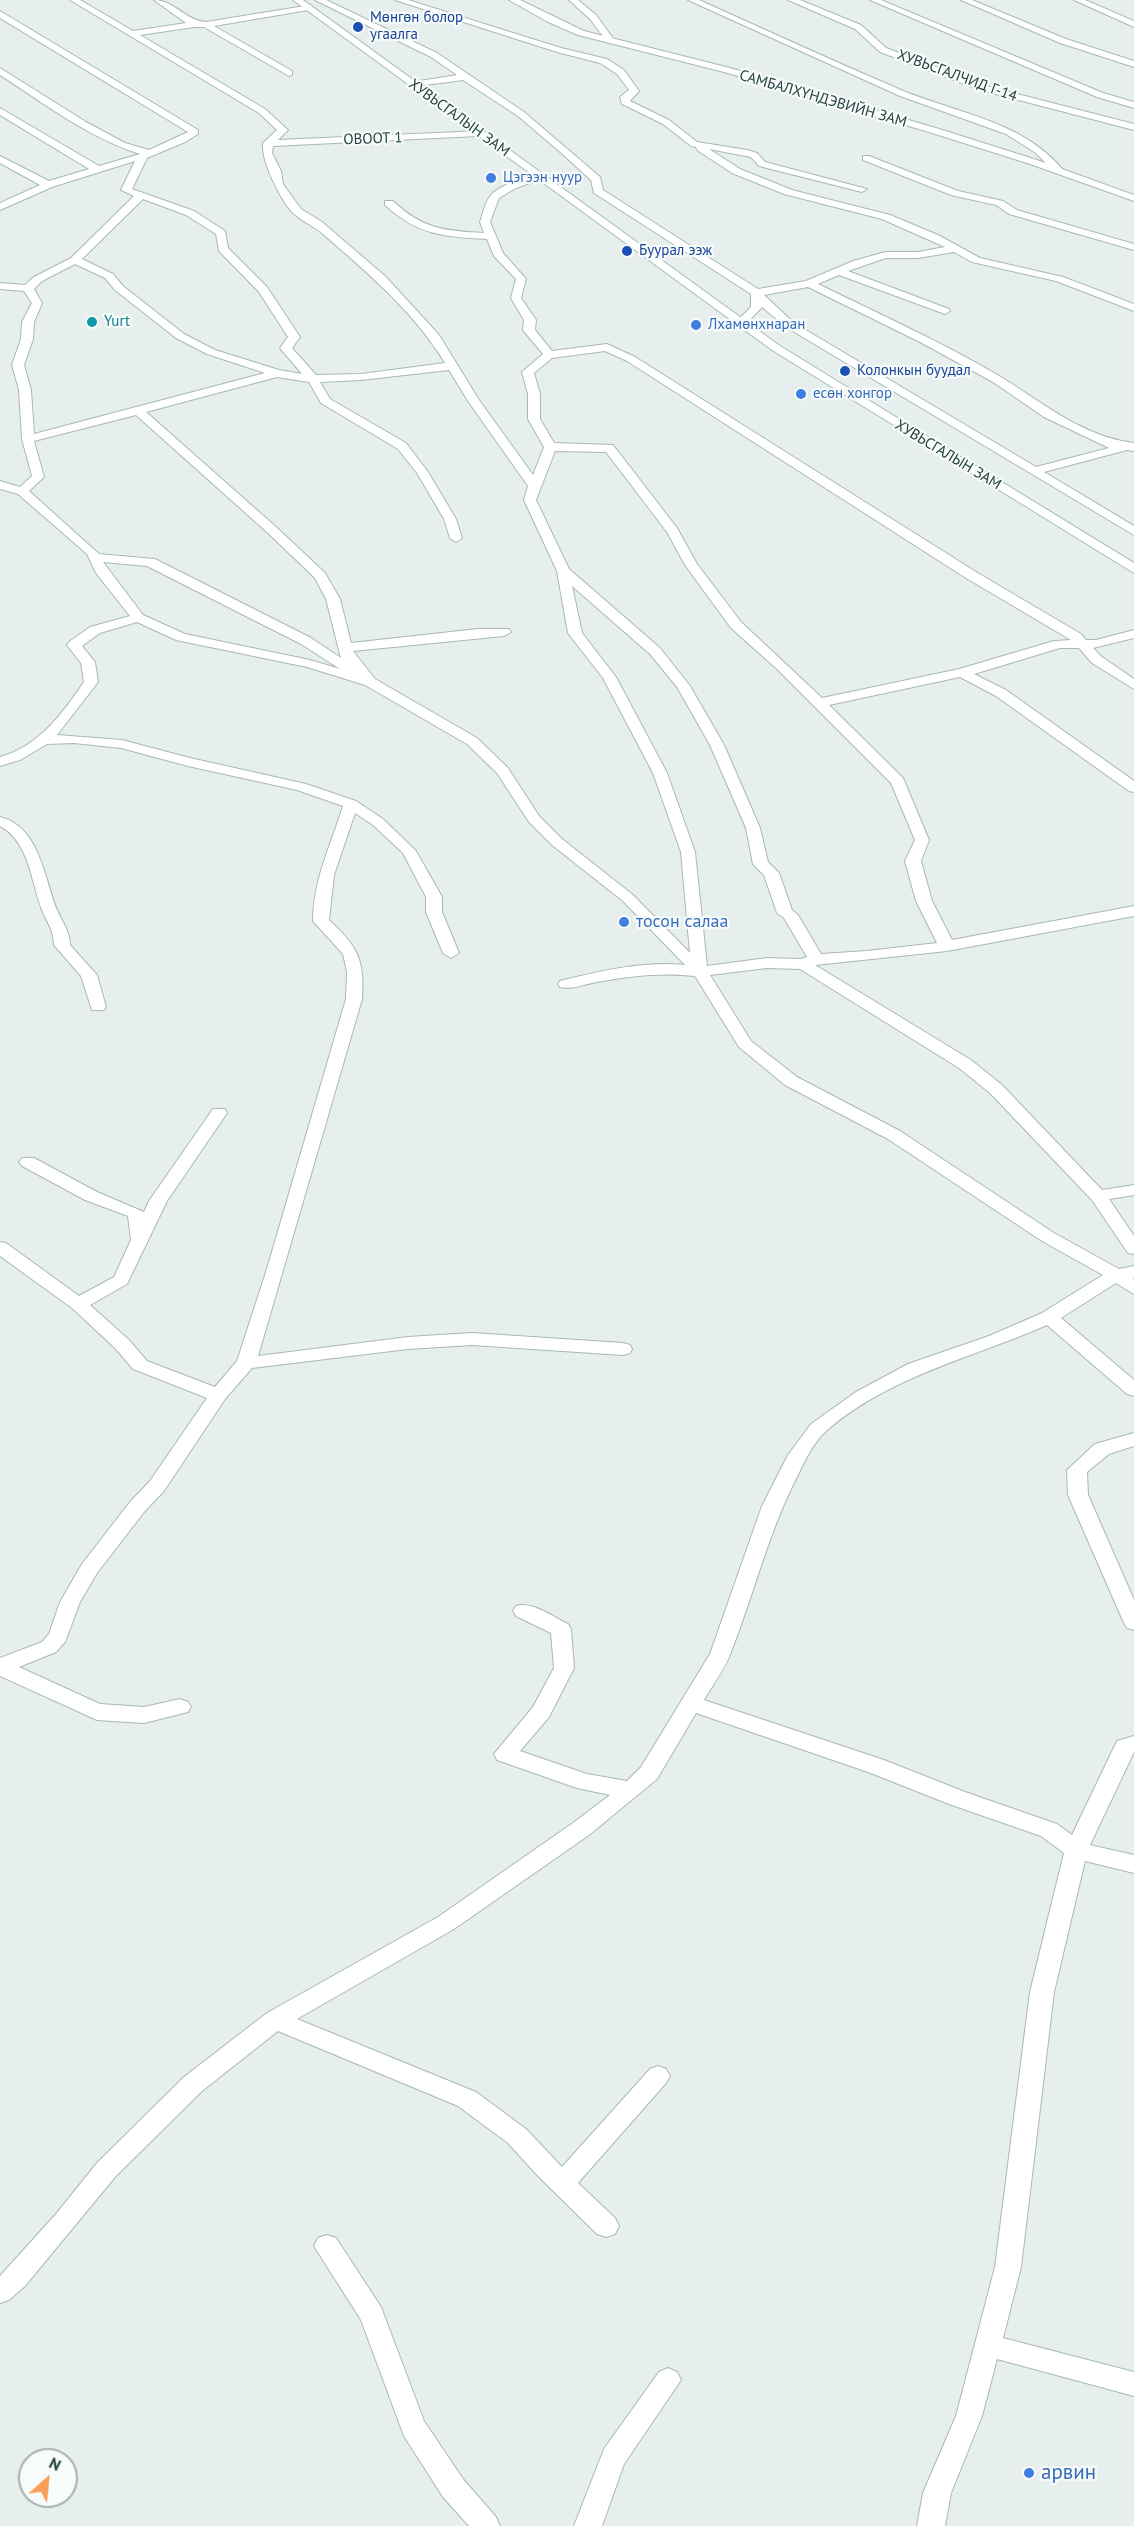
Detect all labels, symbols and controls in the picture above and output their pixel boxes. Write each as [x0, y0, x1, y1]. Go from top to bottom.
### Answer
place label: Мөнгөн болор угаалга [370, 9, 463, 44]
marker: Мөнгөн болор угаалга [351, 20, 365, 34]
street label: ХУВЬСГАЛЧИД Г-14 [895, 46, 1019, 106]
street label: САМБАЛХҮНДЭВИЙН ЗАМ [737, 66, 909, 132]
street label: ХУВЬСГАЛЫН ЗАМ [405, 75, 513, 161]
street label: ОВООТ 1 [343, 129, 403, 149]
place label: Цэгээн нуур [503, 169, 582, 187]
marker: Цэгээн нуур [484, 171, 498, 185]
place label: Буурал ээж [639, 242, 712, 260]
marker: Буурал ээж [620, 244, 634, 258]
place label: Yurt [104, 313, 130, 331]
marker: Yurt [85, 315, 99, 329]
place label: Лхамөнхнаран [708, 316, 805, 334]
marker: Лхамөнхнаран [689, 318, 703, 332]
place label: Колонкын буудал [857, 362, 971, 380]
marker: Колонкын буудал [838, 364, 852, 378]
place label: есөн хонгор [813, 385, 892, 403]
marker: есөн хонгор [794, 387, 808, 401]
street label: ХУВЬСГАЛЫН ЗАМ [892, 416, 1004, 494]
place label: тосон салаа [636, 911, 728, 933]
marker: тосон салаа [617, 915, 631, 929]
north arrow [18, 2448, 78, 2508]
text: N [46, 2452, 64, 2475]
place label: арвин [1041, 2460, 1096, 2486]
marker: арвин [1022, 2466, 1036, 2480]

